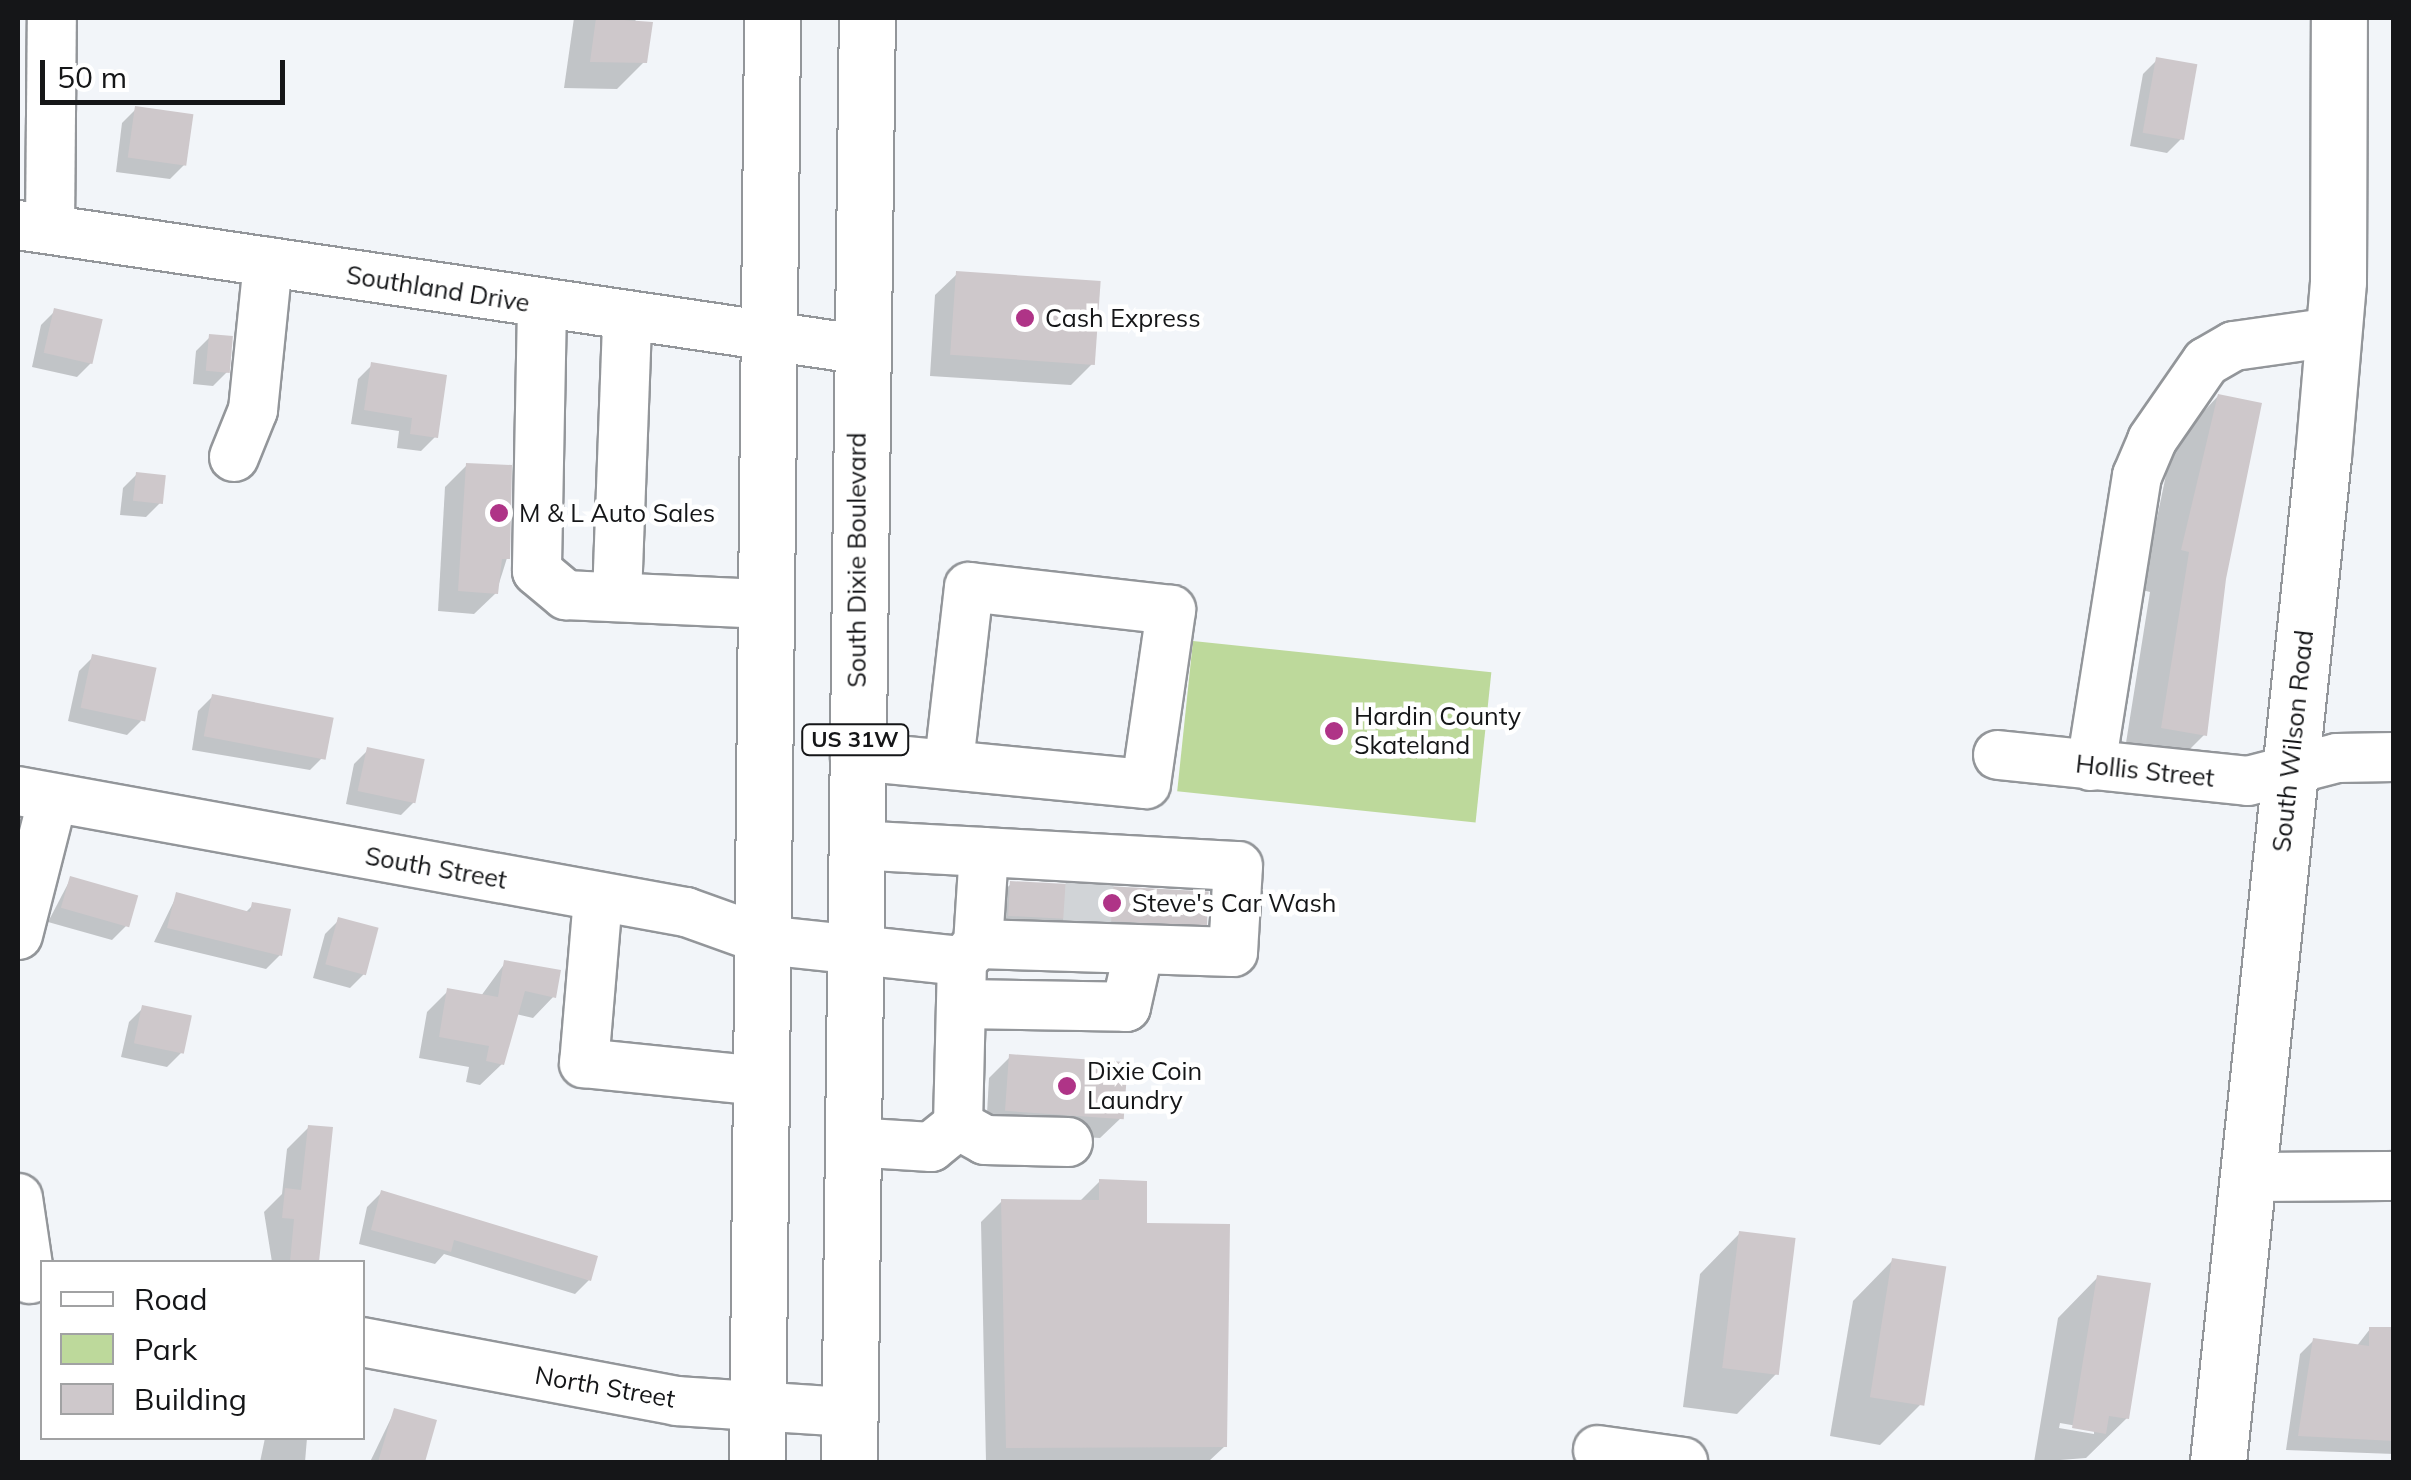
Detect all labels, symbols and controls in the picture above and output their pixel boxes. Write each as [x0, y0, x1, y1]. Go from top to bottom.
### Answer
scale bar [45, 40, 290, 102]
text: 50 m [57, 58, 127, 96]
street label: Southland Drive [344, 260, 532, 318]
place label: Cash Express [1045, 303, 1201, 333]
marker: Cash Express [1014, 307, 1036, 329]
street label: South Dixie Boulevard [842, 432, 872, 688]
place label: M & L Auto Sales [519, 498, 715, 528]
marker: M & L Auto Sales [488, 502, 510, 524]
street label: South Wilson Road [2266, 629, 2320, 853]
place label: Hardin County Skateland [1354, 702, 1521, 761]
marker: Hardin County Skateland [1323, 720, 1345, 742]
road number: US 31W [800, 723, 910, 757]
street label: Hollis Street [2074, 749, 2216, 793]
street label: South Street [363, 841, 509, 895]
place label: Steve's Car Wash [1132, 888, 1336, 918]
marker: Steve's Car Wash [1101, 892, 1123, 914]
place label: Dixie Coin Laundry [1087, 1057, 1202, 1116]
marker: Dixie Coin Laundry [1056, 1075, 1078, 1097]
legend [40, 1260, 365, 1440]
text: Road [134, 1280, 208, 1318]
text: Park [134, 1330, 197, 1368]
street label: North Street [533, 1360, 677, 1414]
text: Building [134, 1380, 247, 1418]

